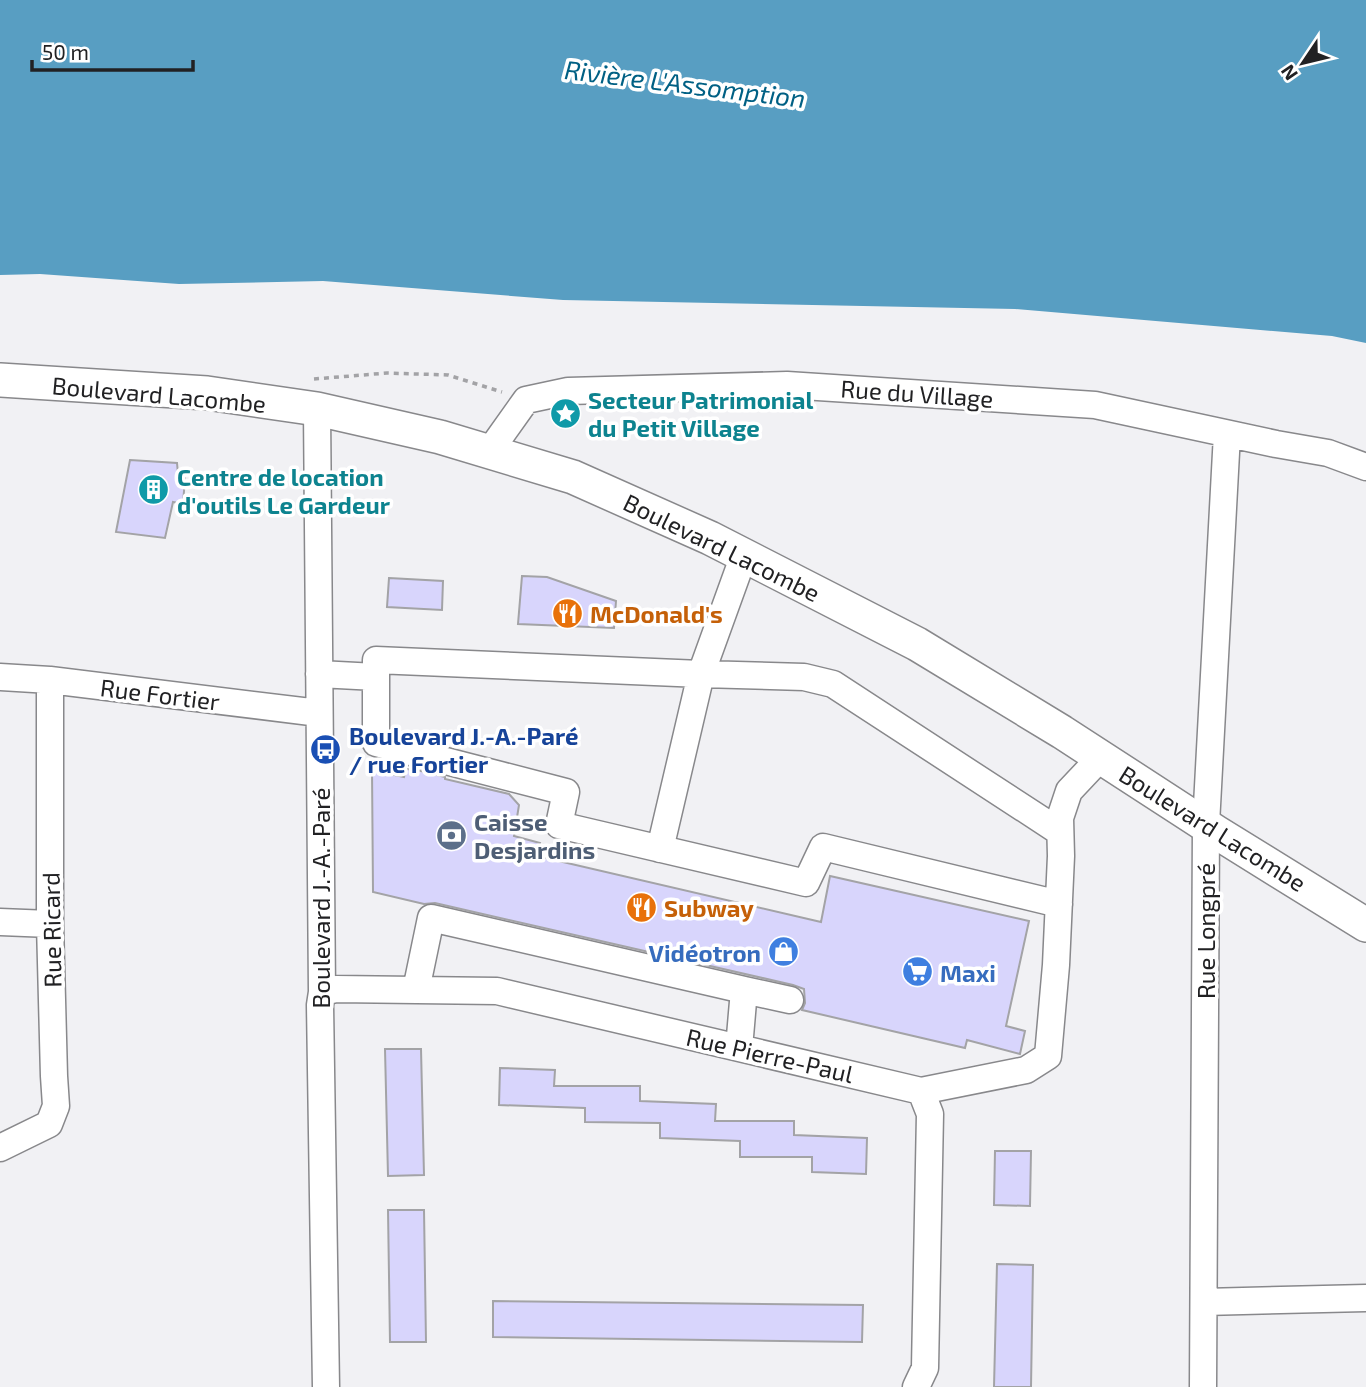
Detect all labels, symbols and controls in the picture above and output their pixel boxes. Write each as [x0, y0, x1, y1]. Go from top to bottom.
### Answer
scale bar [32, 28, 192, 72]
north arrow [1268, 28, 1338, 98]
text: 50 m [42, 39, 89, 64]
water label: Rivière L'Assomption [563, 53, 807, 113]
text: N [1275, 61, 1302, 85]
street label: Boulevard Lacombe [51, 370, 267, 418]
street label: Rue du Village [840, 373, 994, 413]
place label: Secteur Patrimonial du Petit Village [588, 385, 814, 442]
place icon: Secteur Patrimonial du Petit Village [548, 396, 582, 430]
place label: Centre de location d'outils Le Gardeur [177, 462, 391, 519]
building icon: Centre de location d'outils Le Gardeur [137, 473, 171, 507]
street label: Boulevard Lacombe [619, 487, 825, 607]
restaurant icon: McDonald's [550, 596, 584, 630]
place label: McDonald's [590, 599, 723, 628]
street label: Rue Fortier [99, 672, 222, 716]
place label: Boulevard J.-A.-Paré / rue Fortier [349, 721, 578, 778]
bus stop icon: Boulevard J.-A.-Paré / rue Fortier [309, 732, 343, 766]
street label: Boulevard Lacombe [1114, 759, 1312, 897]
street label: Boulevard J.-A.-Paré [306, 788, 335, 1009]
place label: Caisse Desjardins [474, 807, 595, 864]
bank icon: Caisse Desjardins [434, 818, 468, 852]
street label: Rue Longpré [1191, 863, 1220, 999]
street label: Rue Ricard [35, 872, 67, 988]
restaurant icon: Subway [624, 890, 658, 924]
place label: Subway [664, 893, 754, 922]
shop icon: Vidéotron [767, 935, 801, 969]
place label: Vidéotron [649, 938, 761, 967]
supermarket icon: Maxi [900, 955, 934, 989]
place label: Maxi [940, 958, 996, 987]
street label: Rue Pierre-Paul [684, 1022, 856, 1088]

